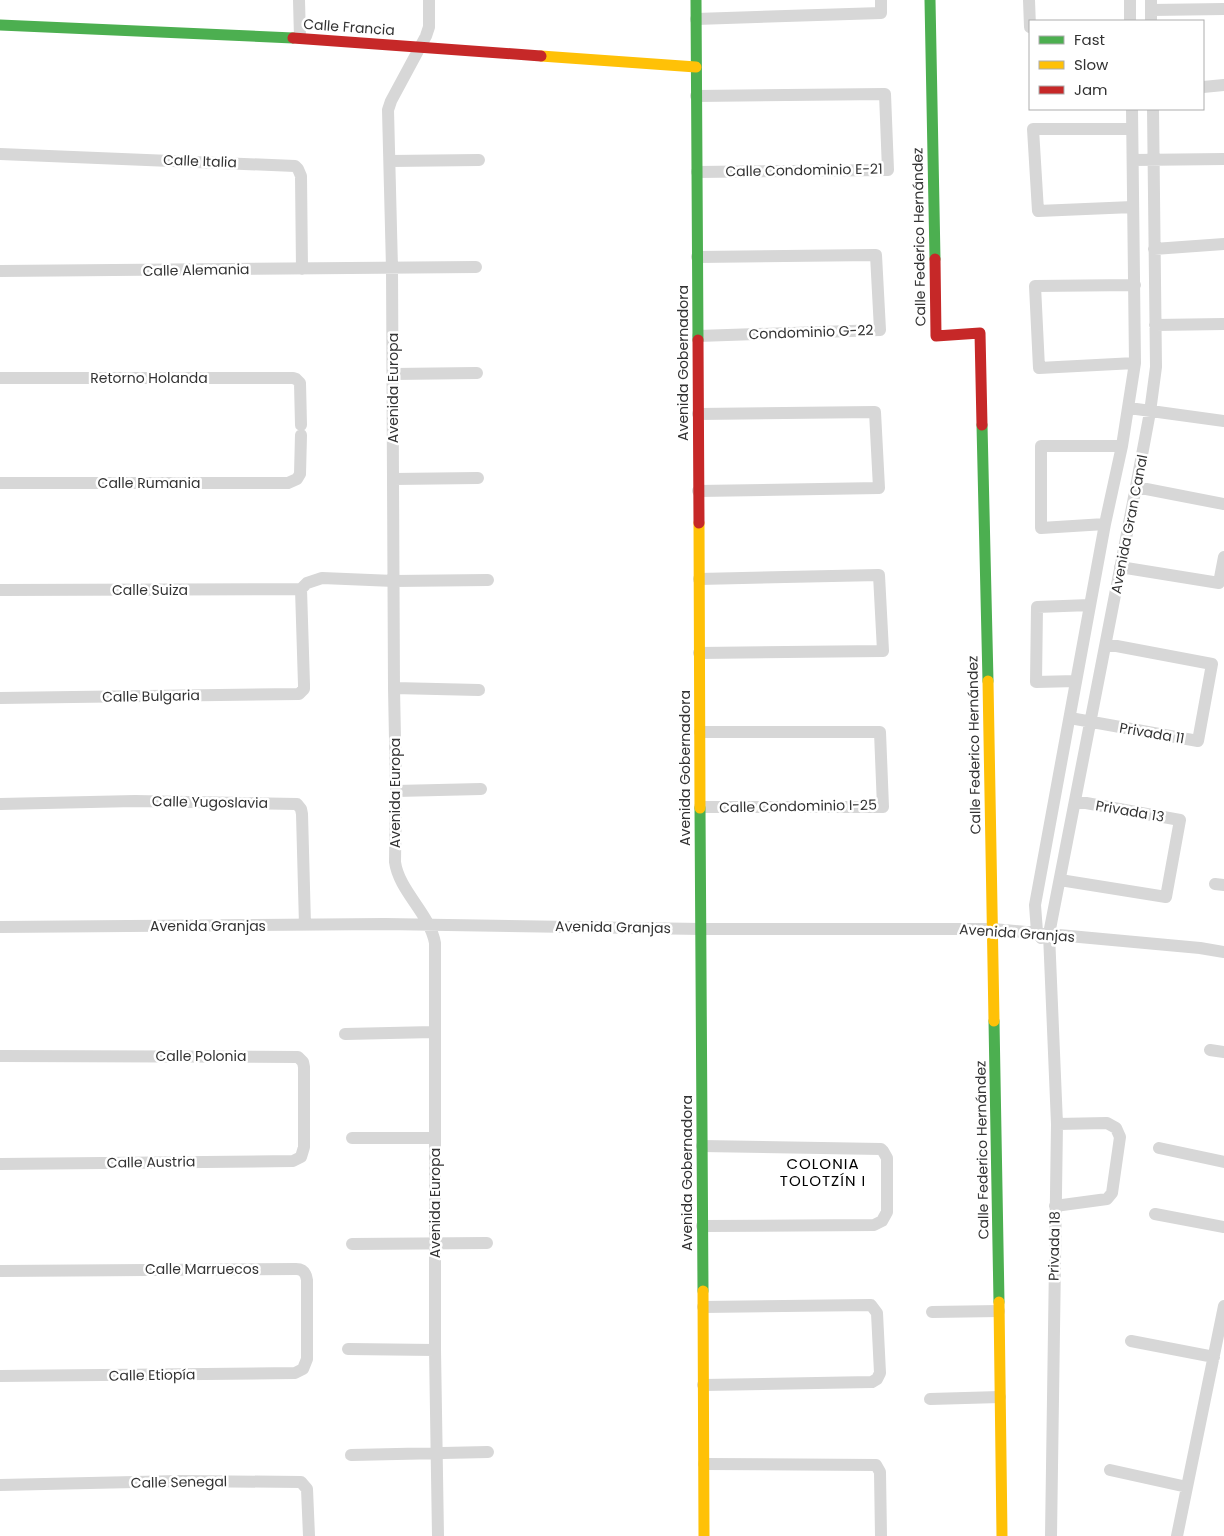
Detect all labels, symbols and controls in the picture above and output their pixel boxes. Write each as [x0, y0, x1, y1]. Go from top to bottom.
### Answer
street label: Calle Francia [303, 14, 395, 40]
legend [1029, 20, 1204, 110]
text: Fast [1074, 29, 1105, 50]
text: Slow [1074, 54, 1109, 75]
text: Jam [1074, 79, 1108, 100]
street label: Calle Federico Hernández [907, 147, 931, 327]
street label: Calle Italia [163, 150, 237, 172]
street label: Calle Condominio E-21 [725, 159, 883, 181]
street label: Calle Alemania [142, 259, 250, 281]
street label: Avenida Gobernadora [673, 285, 693, 441]
street label: Condominio G-22 [748, 320, 874, 344]
street label: Avenida Europa [383, 333, 403, 443]
street label: Retorno Holanda [90, 368, 208, 388]
street label: Avenida Gran Canal [1106, 453, 1152, 595]
street label: Calle Rumania [98, 473, 200, 493]
street label: Calle Suiza [112, 580, 188, 600]
street label: Calle Federico Hernández [962, 655, 986, 835]
street label: Calle Bulgaria [102, 685, 200, 707]
street label: Avenida Gobernadora [675, 690, 695, 846]
street label: Privada 11 [1118, 717, 1186, 749]
street label: Avenida Europa [385, 738, 405, 848]
street label: Calle Yugoslavia [152, 791, 268, 813]
street label: Calle Condominio I-25 [719, 795, 877, 817]
street label: Privada 13 [1094, 795, 1166, 827]
street label: Avenida Granjas [150, 916, 266, 936]
street label: Avenida Granjas [555, 916, 671, 938]
street label: Avenida Granjas [959, 919, 1075, 947]
street label: Calle Polonia [156, 1046, 246, 1066]
street label: Calle Federico Hernández [970, 1060, 994, 1240]
street label: Avenida Gobernadora [677, 1095, 697, 1251]
street label: Avenida Europa [425, 1148, 445, 1258]
street label: Calle Austria [107, 1151, 195, 1173]
district label: COLONIA TOLOTZÍN I [780, 1153, 866, 1191]
street label: Privada 18 [1043, 1211, 1065, 1281]
street label: Calle Marruecos [145, 1259, 259, 1279]
street label: Calle Etiopía [109, 1364, 195, 1386]
street label: Calle Senegal [131, 1471, 227, 1493]

